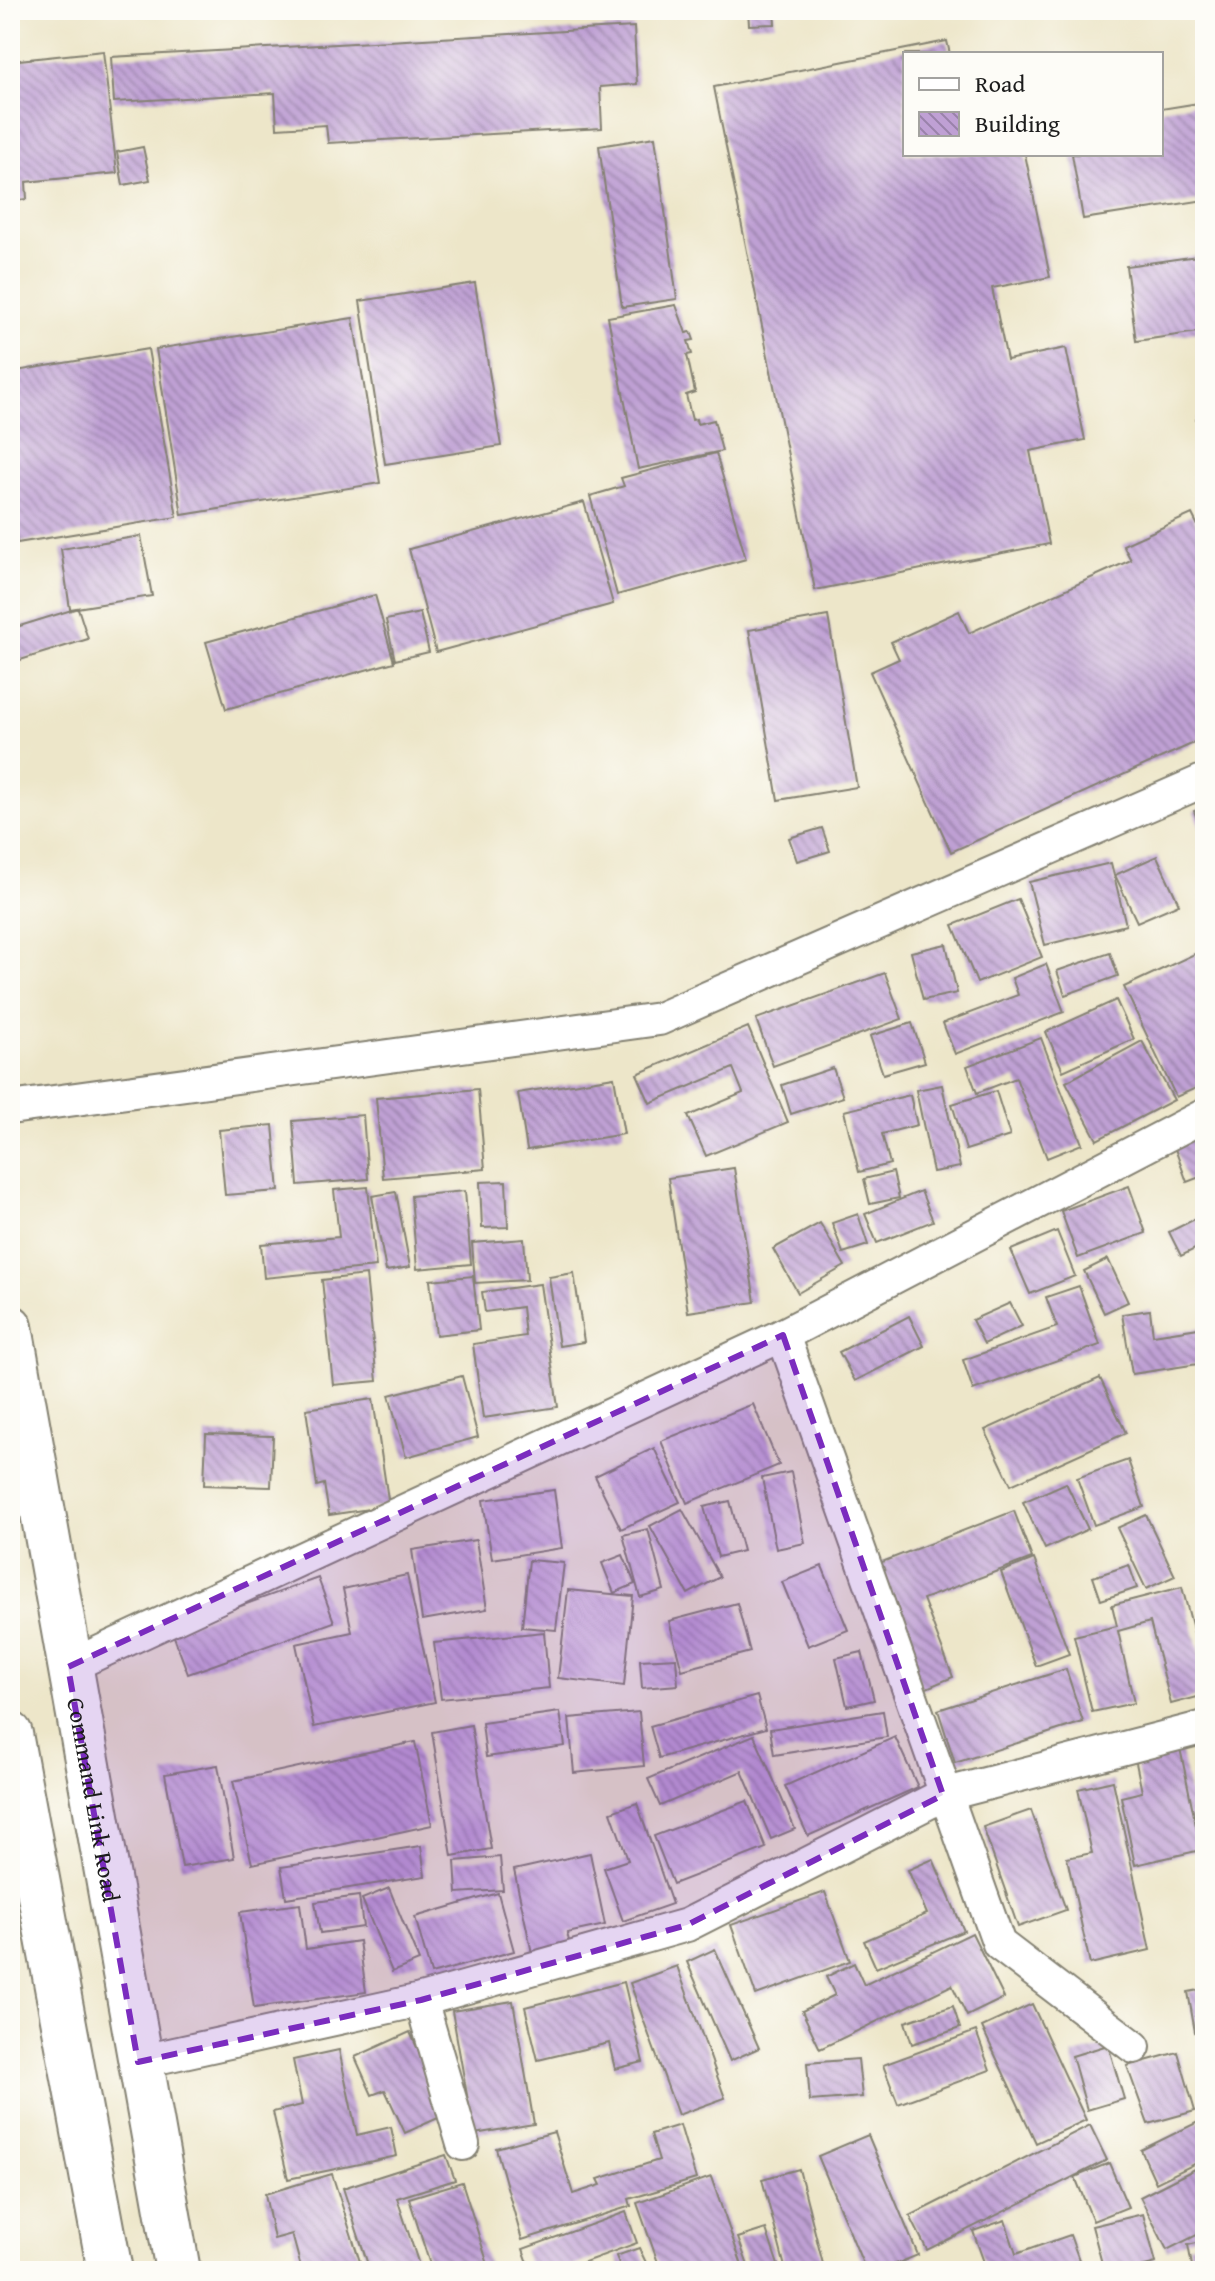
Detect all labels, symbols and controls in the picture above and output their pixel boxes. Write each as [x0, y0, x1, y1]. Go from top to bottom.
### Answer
legend [903, 52, 1163, 156]
text: Road [975, 66, 1025, 101]
text: Building [975, 106, 1060, 141]
street label: Command Link Road [59, 1695, 130, 1905]

